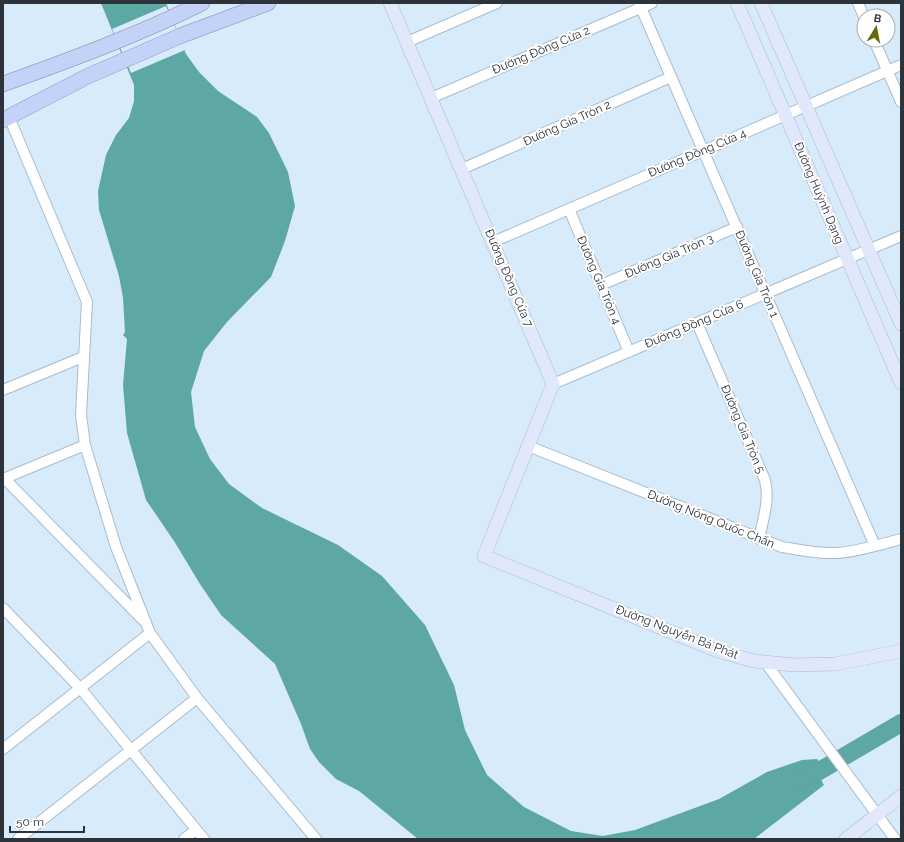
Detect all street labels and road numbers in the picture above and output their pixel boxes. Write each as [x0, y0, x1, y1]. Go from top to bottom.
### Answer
street label: Đường Đồng Cửa 2 [490, 23, 592, 77]
street label: Đường Gia Tròn 2 [521, 97, 613, 149]
street label: Đường Đồng Cửa 4 [646, 126, 749, 180]
street label: Đường Huỳnh Dạng [791, 140, 847, 246]
street label: Đường Đồng Cửa 7 [482, 227, 536, 330]
street label: Đường Gia Tròn 1 [732, 228, 782, 320]
street label: Đường Gia Tròn 3 [623, 231, 715, 281]
street label: Đường Gia Tròn 4 [574, 234, 624, 327]
street label: Đường Đồng Cửa 6 [643, 297, 745, 351]
street label: Đường Gia Tròn 5 [718, 383, 768, 476]
street label: Đường Nông Quốc Chấn [645, 487, 777, 551]
street label: Đường Nguyễn Bá Phát [614, 602, 740, 662]

